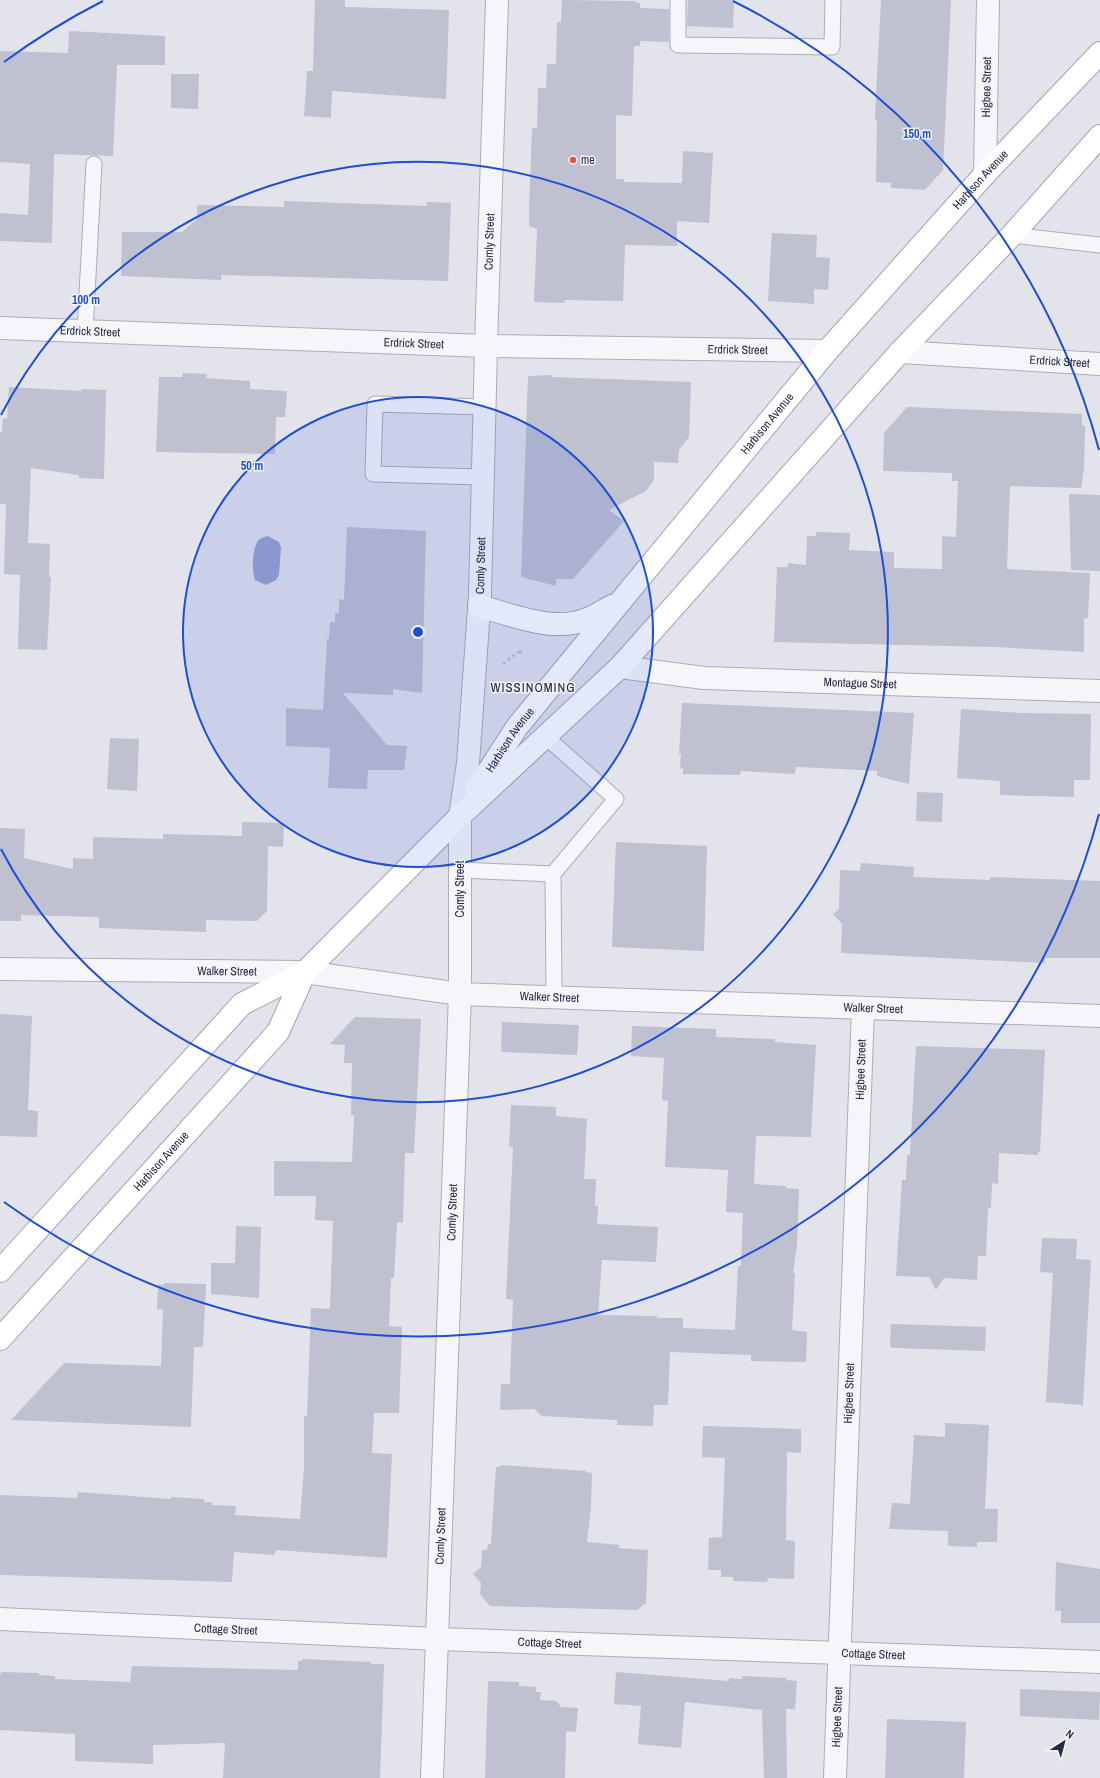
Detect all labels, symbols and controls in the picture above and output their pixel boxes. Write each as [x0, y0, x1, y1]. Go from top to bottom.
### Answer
street label: Higbee Street [978, 56, 995, 118]
text: 150 m [903, 126, 931, 142]
street label: Harbison Avenue [949, 146, 1012, 213]
place label: me [581, 152, 595, 168]
marker: me [568, 155, 578, 165]
street label: Comly Street [480, 213, 498, 270]
text: 100 m [72, 292, 100, 308]
street label: Erdrick Street [60, 322, 121, 340]
street label: Erdrick Street [383, 334, 444, 352]
street label: Erdrick Street [707, 341, 768, 358]
street label: Erdrick Street [1029, 352, 1091, 371]
street label: Harbison Avenue [737, 389, 797, 458]
text: 50 m [241, 458, 263, 474]
street label: Comly Street [472, 537, 489, 594]
centre of rings [411, 625, 425, 639]
street label: Montague Street [823, 674, 897, 692]
district label: WISSINOMING [490, 679, 576, 696]
street label: Harbison Avenue [482, 704, 538, 775]
street label: Comly Street [452, 860, 468, 917]
street label: Walker Street [197, 963, 257, 980]
street label: Walker Street [519, 988, 580, 1006]
street label: Walker Street [843, 999, 903, 1017]
street label: Higbee Street [852, 1039, 870, 1100]
street label: Harbison Avenue [130, 1128, 192, 1194]
street label: Comly Street [443, 1183, 461, 1241]
street label: Higbee Street [840, 1362, 858, 1424]
street label: Comly Street [432, 1507, 450, 1565]
street label: Cottage Street [194, 1620, 258, 1639]
street label: Cottage Street [517, 1634, 582, 1652]
street label: Cottage Street [841, 1645, 906, 1663]
street label: Higbee Street [828, 1686, 846, 1748]
north arrow [1044, 1722, 1084, 1762]
text: N [1063, 1726, 1077, 1741]

